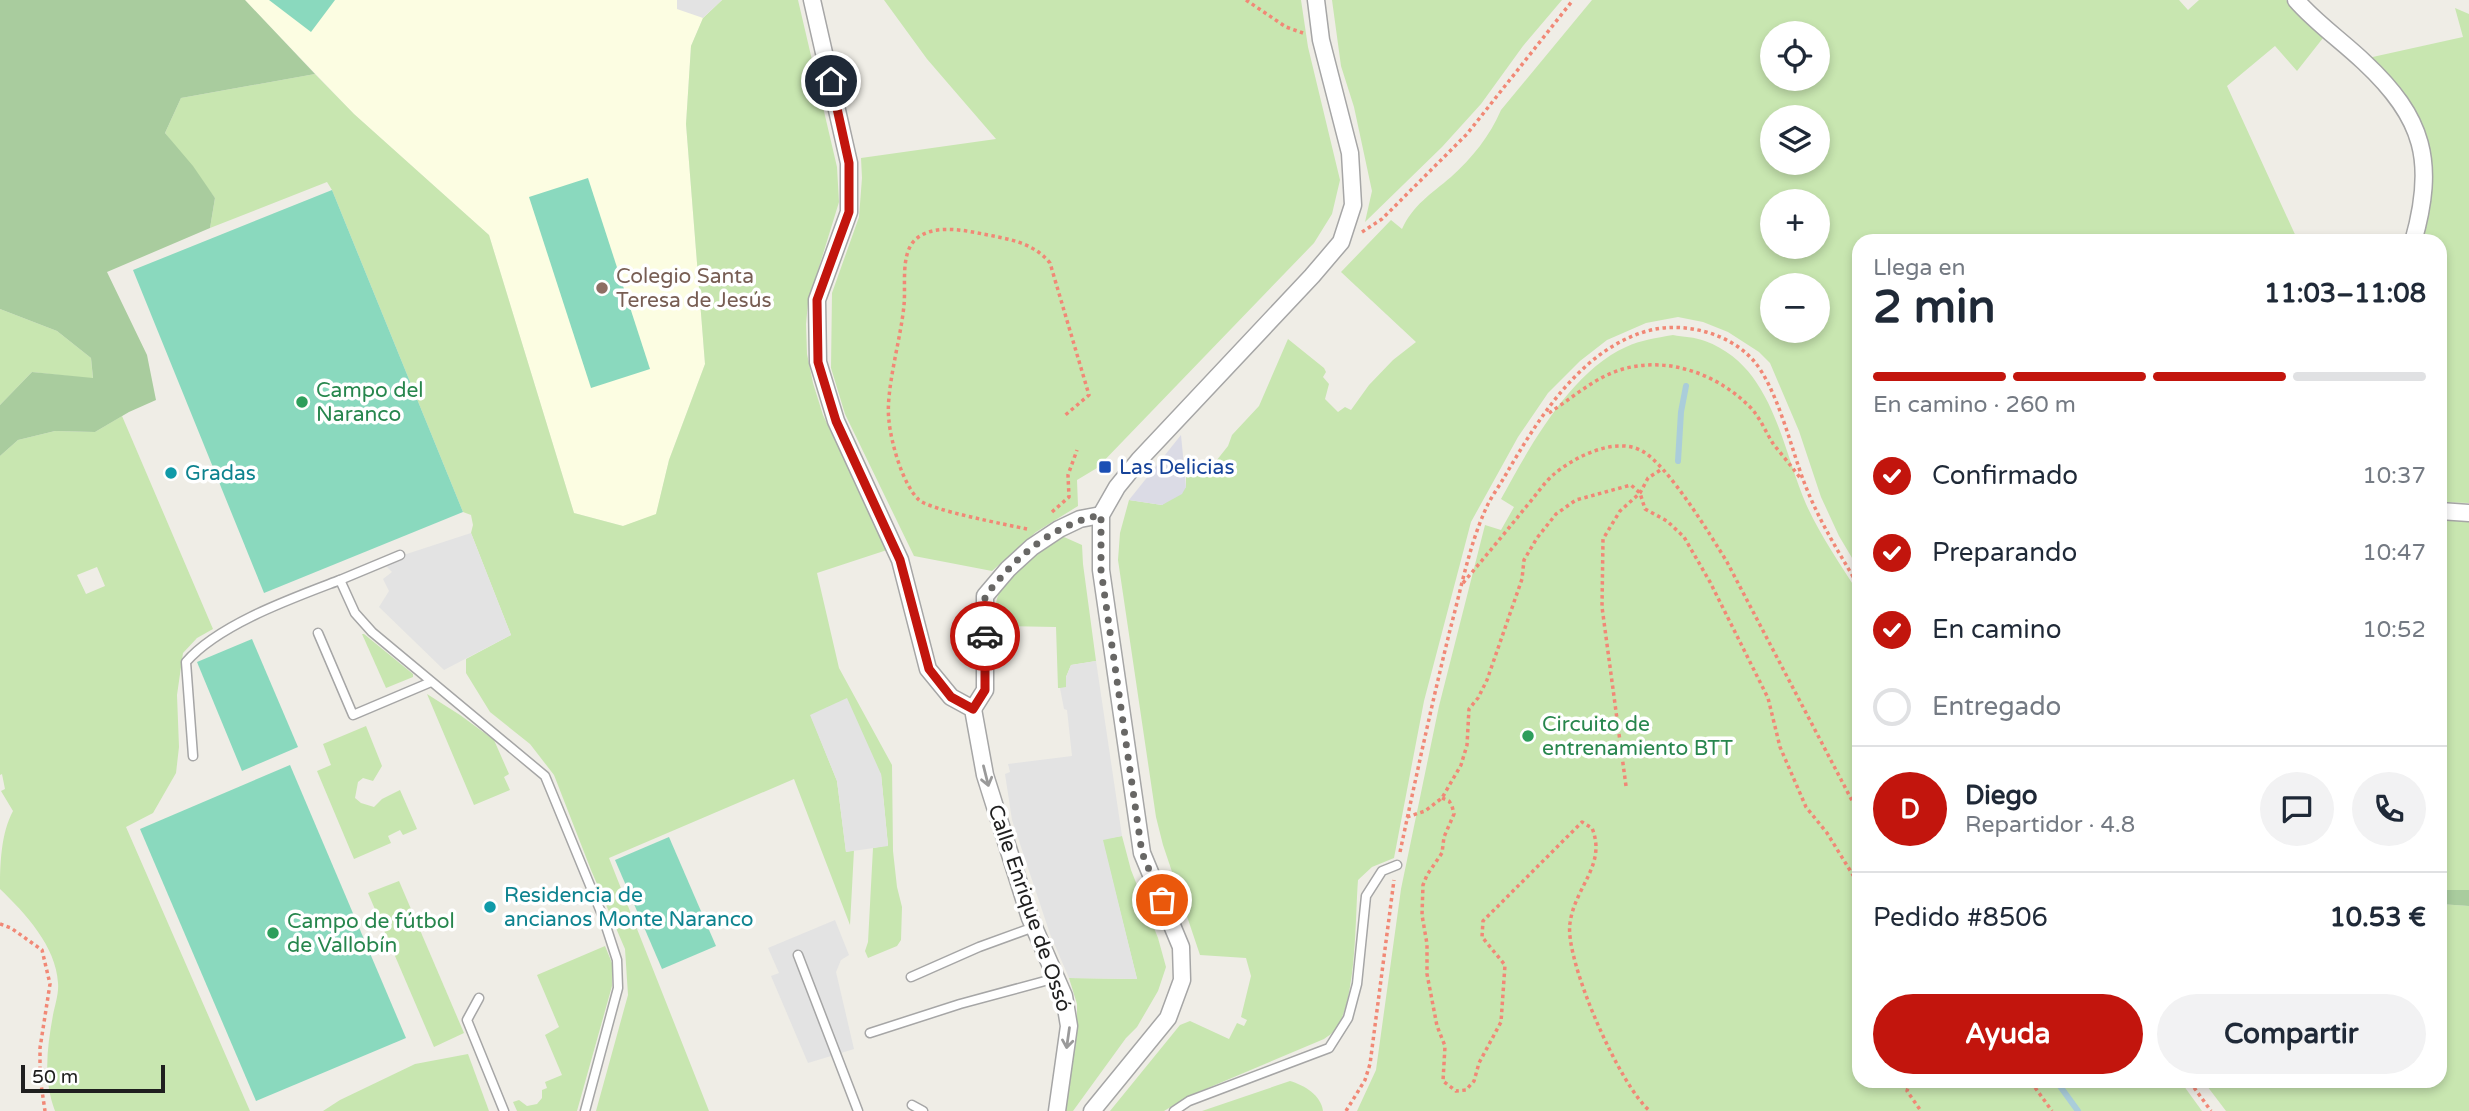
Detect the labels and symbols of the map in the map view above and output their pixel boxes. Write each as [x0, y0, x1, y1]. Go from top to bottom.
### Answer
pin [801, 51, 861, 111]
place label: Colegio Santa Teresa de Jesús [616, 264, 772, 313]
marker: Colegio Santa Teresa de Jesús [594, 280, 610, 296]
place label: Campo del Naranco [316, 378, 424, 427]
marker: Campo del Naranco [294, 394, 310, 410]
place label: Las Delicias [1119, 455, 1234, 480]
marker: Las Delicias [1097, 459, 1113, 475]
place label: Gradas [185, 461, 256, 486]
marker: Gradas [163, 465, 179, 481]
courier [950, 601, 1020, 671]
place label: Circuito de entrenamiento BTT [1542, 712, 1733, 761]
marker: Circuito de entrenamiento BTT [1520, 728, 1536, 744]
one-way arrow [980, 765, 993, 787]
street label: Calle Enrique de Ossó [982, 801, 1077, 1015]
pin [1132, 870, 1192, 930]
place label: Residencia de ancianos Monte Naranco [504, 883, 754, 932]
marker: Residencia de ancianos Monte Naranco [482, 899, 498, 915]
place label: Campo de fútbol de Vallobín [287, 909, 455, 958]
marker: Campo de fútbol de Vallobín [265, 925, 281, 941]
one-way arrow [1061, 1027, 1074, 1049]
scale bar [21, 1062, 164, 1094]

